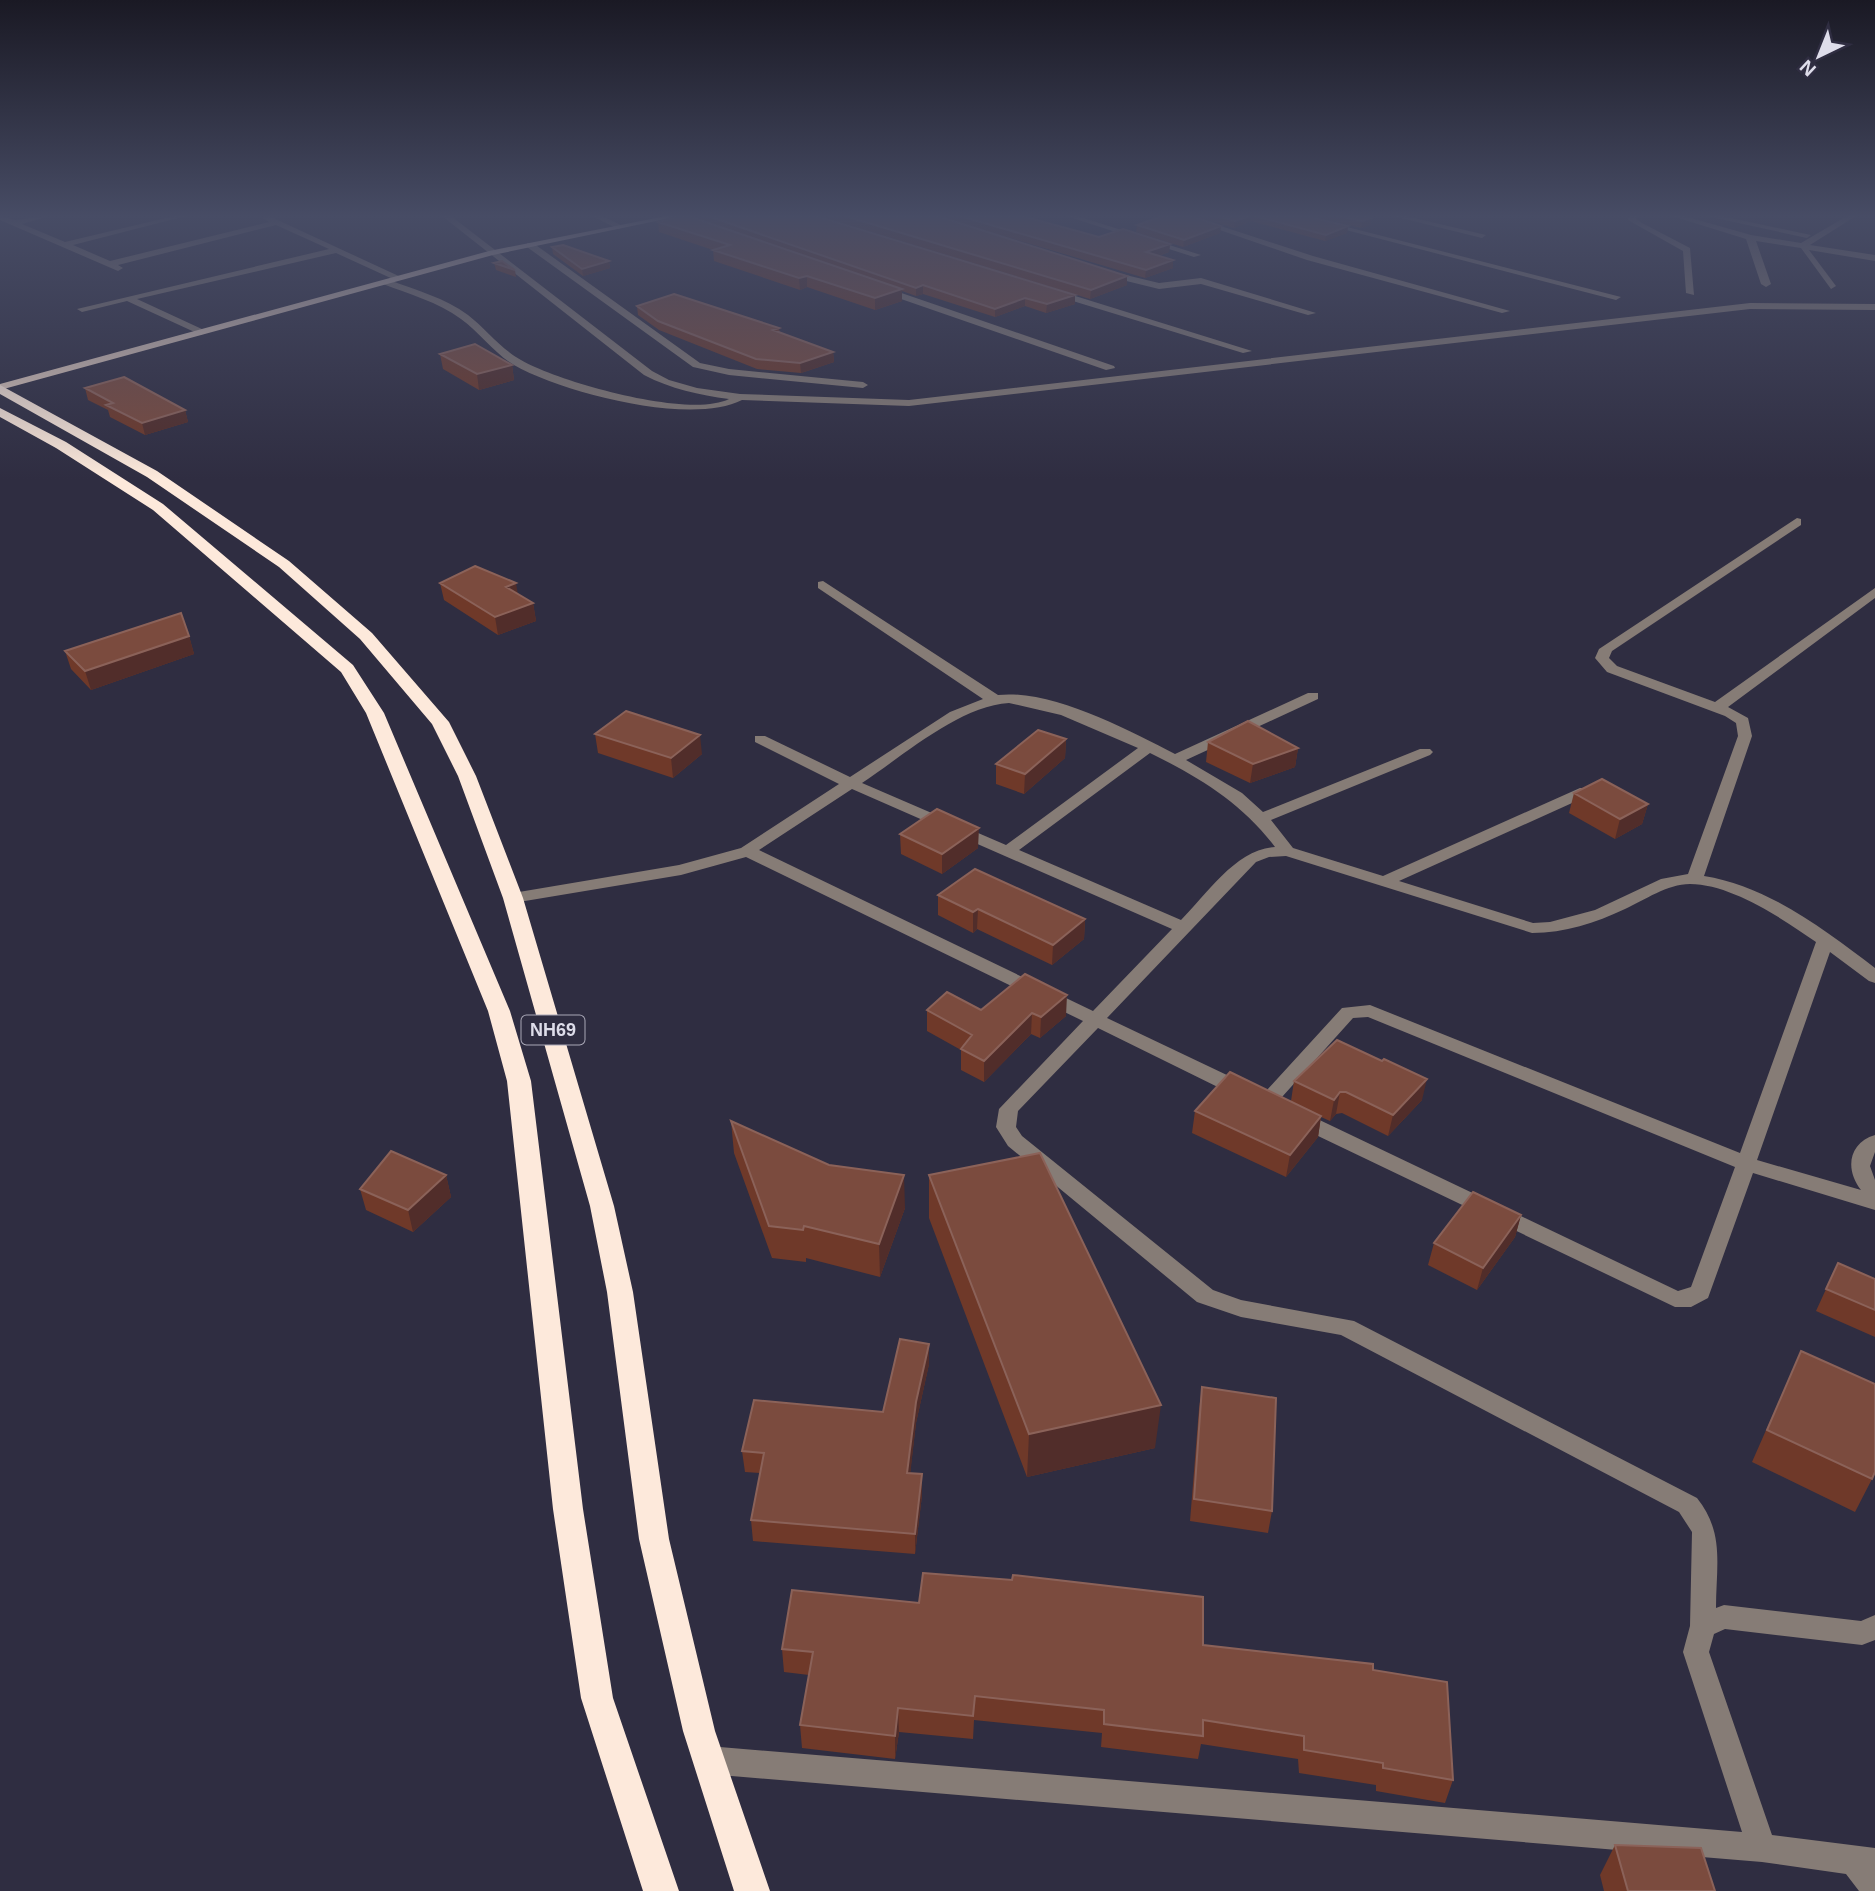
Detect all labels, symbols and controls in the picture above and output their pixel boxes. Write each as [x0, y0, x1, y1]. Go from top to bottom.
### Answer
north arrow [1784, 21, 1854, 91]
text: N [1796, 56, 1820, 80]
road number: NH69 [522, 1015, 584, 1044]

